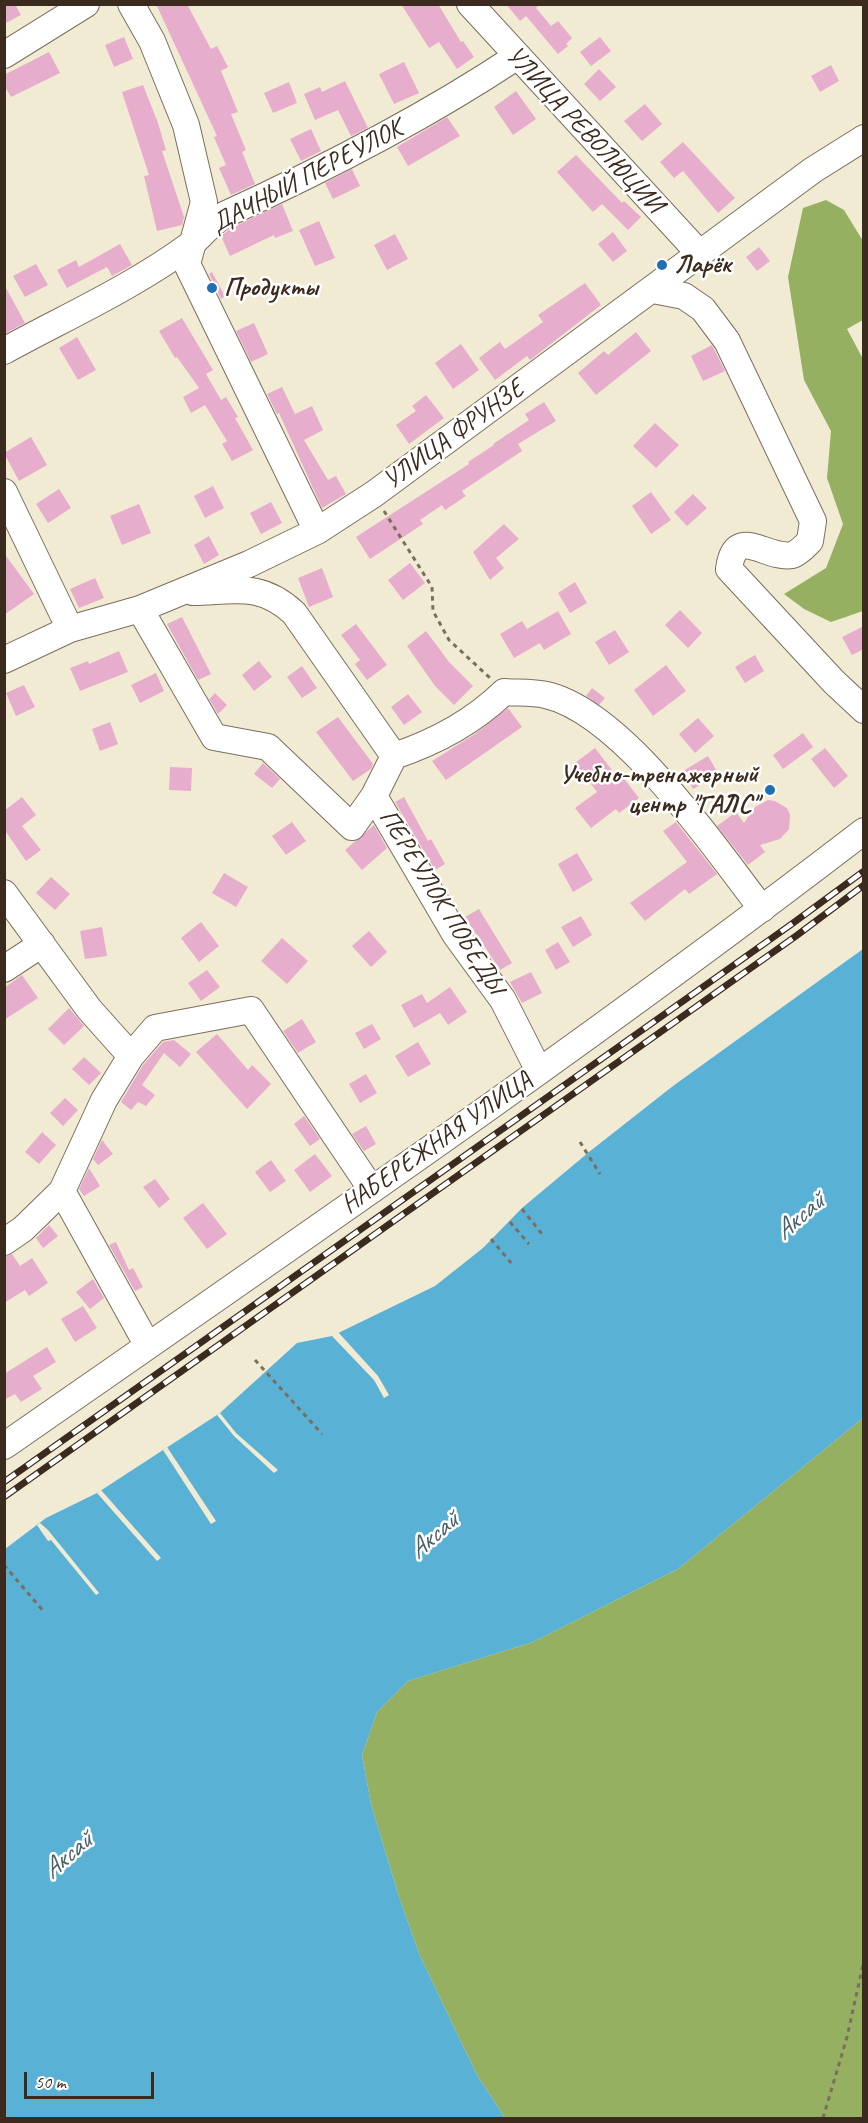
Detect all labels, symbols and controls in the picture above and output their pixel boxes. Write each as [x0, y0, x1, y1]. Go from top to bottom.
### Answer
street label: УЛИЦА РЕВОЛЮЦИИ [499, 40, 669, 220]
street label: ДАЧНЫЙ ПЕРЕУЛОК [206, 113, 408, 241]
place label: Ларёк [674, 249, 731, 281]
marker: Ларёк [655, 258, 669, 272]
place label: Продукты [224, 272, 318, 304]
marker: Продукты [205, 281, 219, 295]
street label: УЛИЦА ФРУНЗЕ [377, 373, 531, 497]
place label: Учебно-тренажерный центр "ГАЛС" [559, 759, 758, 820]
marker: Учебно-тренажерный центр "ГАЛС" [763, 783, 777, 797]
street label: ПЕРЕУЛОК ПОБЕДЫ [372, 804, 510, 1000]
street label: НАБЕРЕЖНАЯ УЛИЦА [336, 1065, 538, 1221]
water label: Аксай [768, 1186, 832, 1248]
water label: Аксай [402, 1505, 466, 1567]
water label: Аксай [36, 1825, 100, 1887]
scale bar [27, 2060, 158, 2098]
text: 50 m [35, 2071, 66, 2093]

